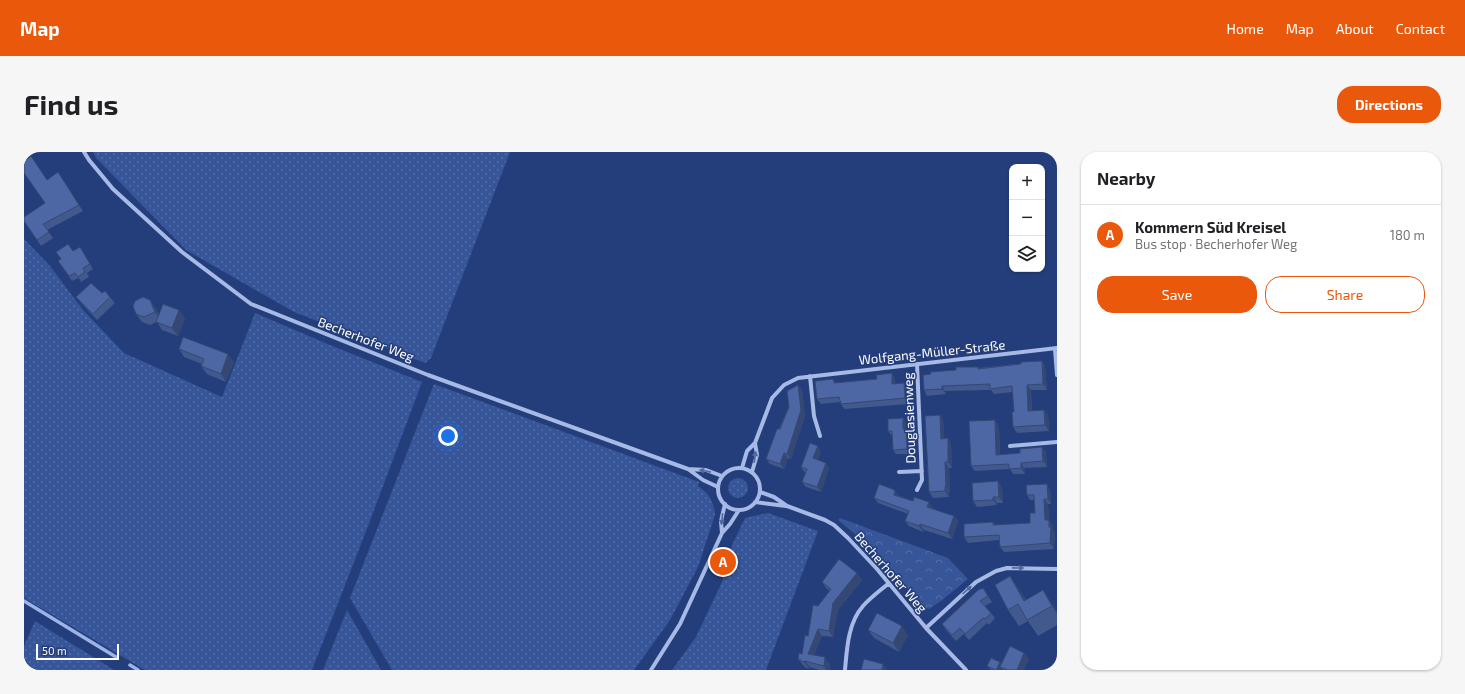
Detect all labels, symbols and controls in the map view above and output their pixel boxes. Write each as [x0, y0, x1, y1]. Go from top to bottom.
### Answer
text: Map [20, 17, 60, 40]
text: Home [1227, 20, 1264, 37]
text: Map [1286, 20, 1314, 37]
text: About [1336, 20, 1374, 37]
text: Contact [1396, 20, 1445, 37]
button: Directions [1337, 86, 1441, 123]
text: Find us [24, 87, 118, 121]
map controls [1009, 164, 1045, 272]
button: + [1009, 164, 1045, 200]
text: Nearby [1097, 168, 1155, 188]
button: − [1009, 200, 1045, 236]
text: Kommern Süd Kreisel [1135, 218, 1286, 236]
text: A [1106, 227, 1114, 243]
text: 180 m [1390, 227, 1425, 243]
button: layers [1009, 236, 1045, 272]
text: Bus stop · Becherhofer Weg [1135, 236, 1297, 252]
button: Save [1097, 276, 1257, 313]
button: Share [1265, 276, 1425, 313]
street label: Becherhofer Weg [316, 313, 416, 365]
street label: Wolfgang-Müller-Straße [858, 336, 1006, 368]
street label: Douglasienweg [899, 372, 919, 464]
your location [438, 426, 458, 446]
one-way arrow [752, 451, 758, 463]
one-way arrow [699, 468, 711, 474]
one-way arrow [719, 513, 726, 525]
street label: Becherhofer Weg [852, 528, 930, 616]
pin: A [710, 547, 736, 577]
one-way arrow [1012, 565, 1025, 571]
one-way arrow [962, 586, 971, 595]
scale bar [36, 642, 119, 661]
text: 50 m [42, 644, 67, 657]

